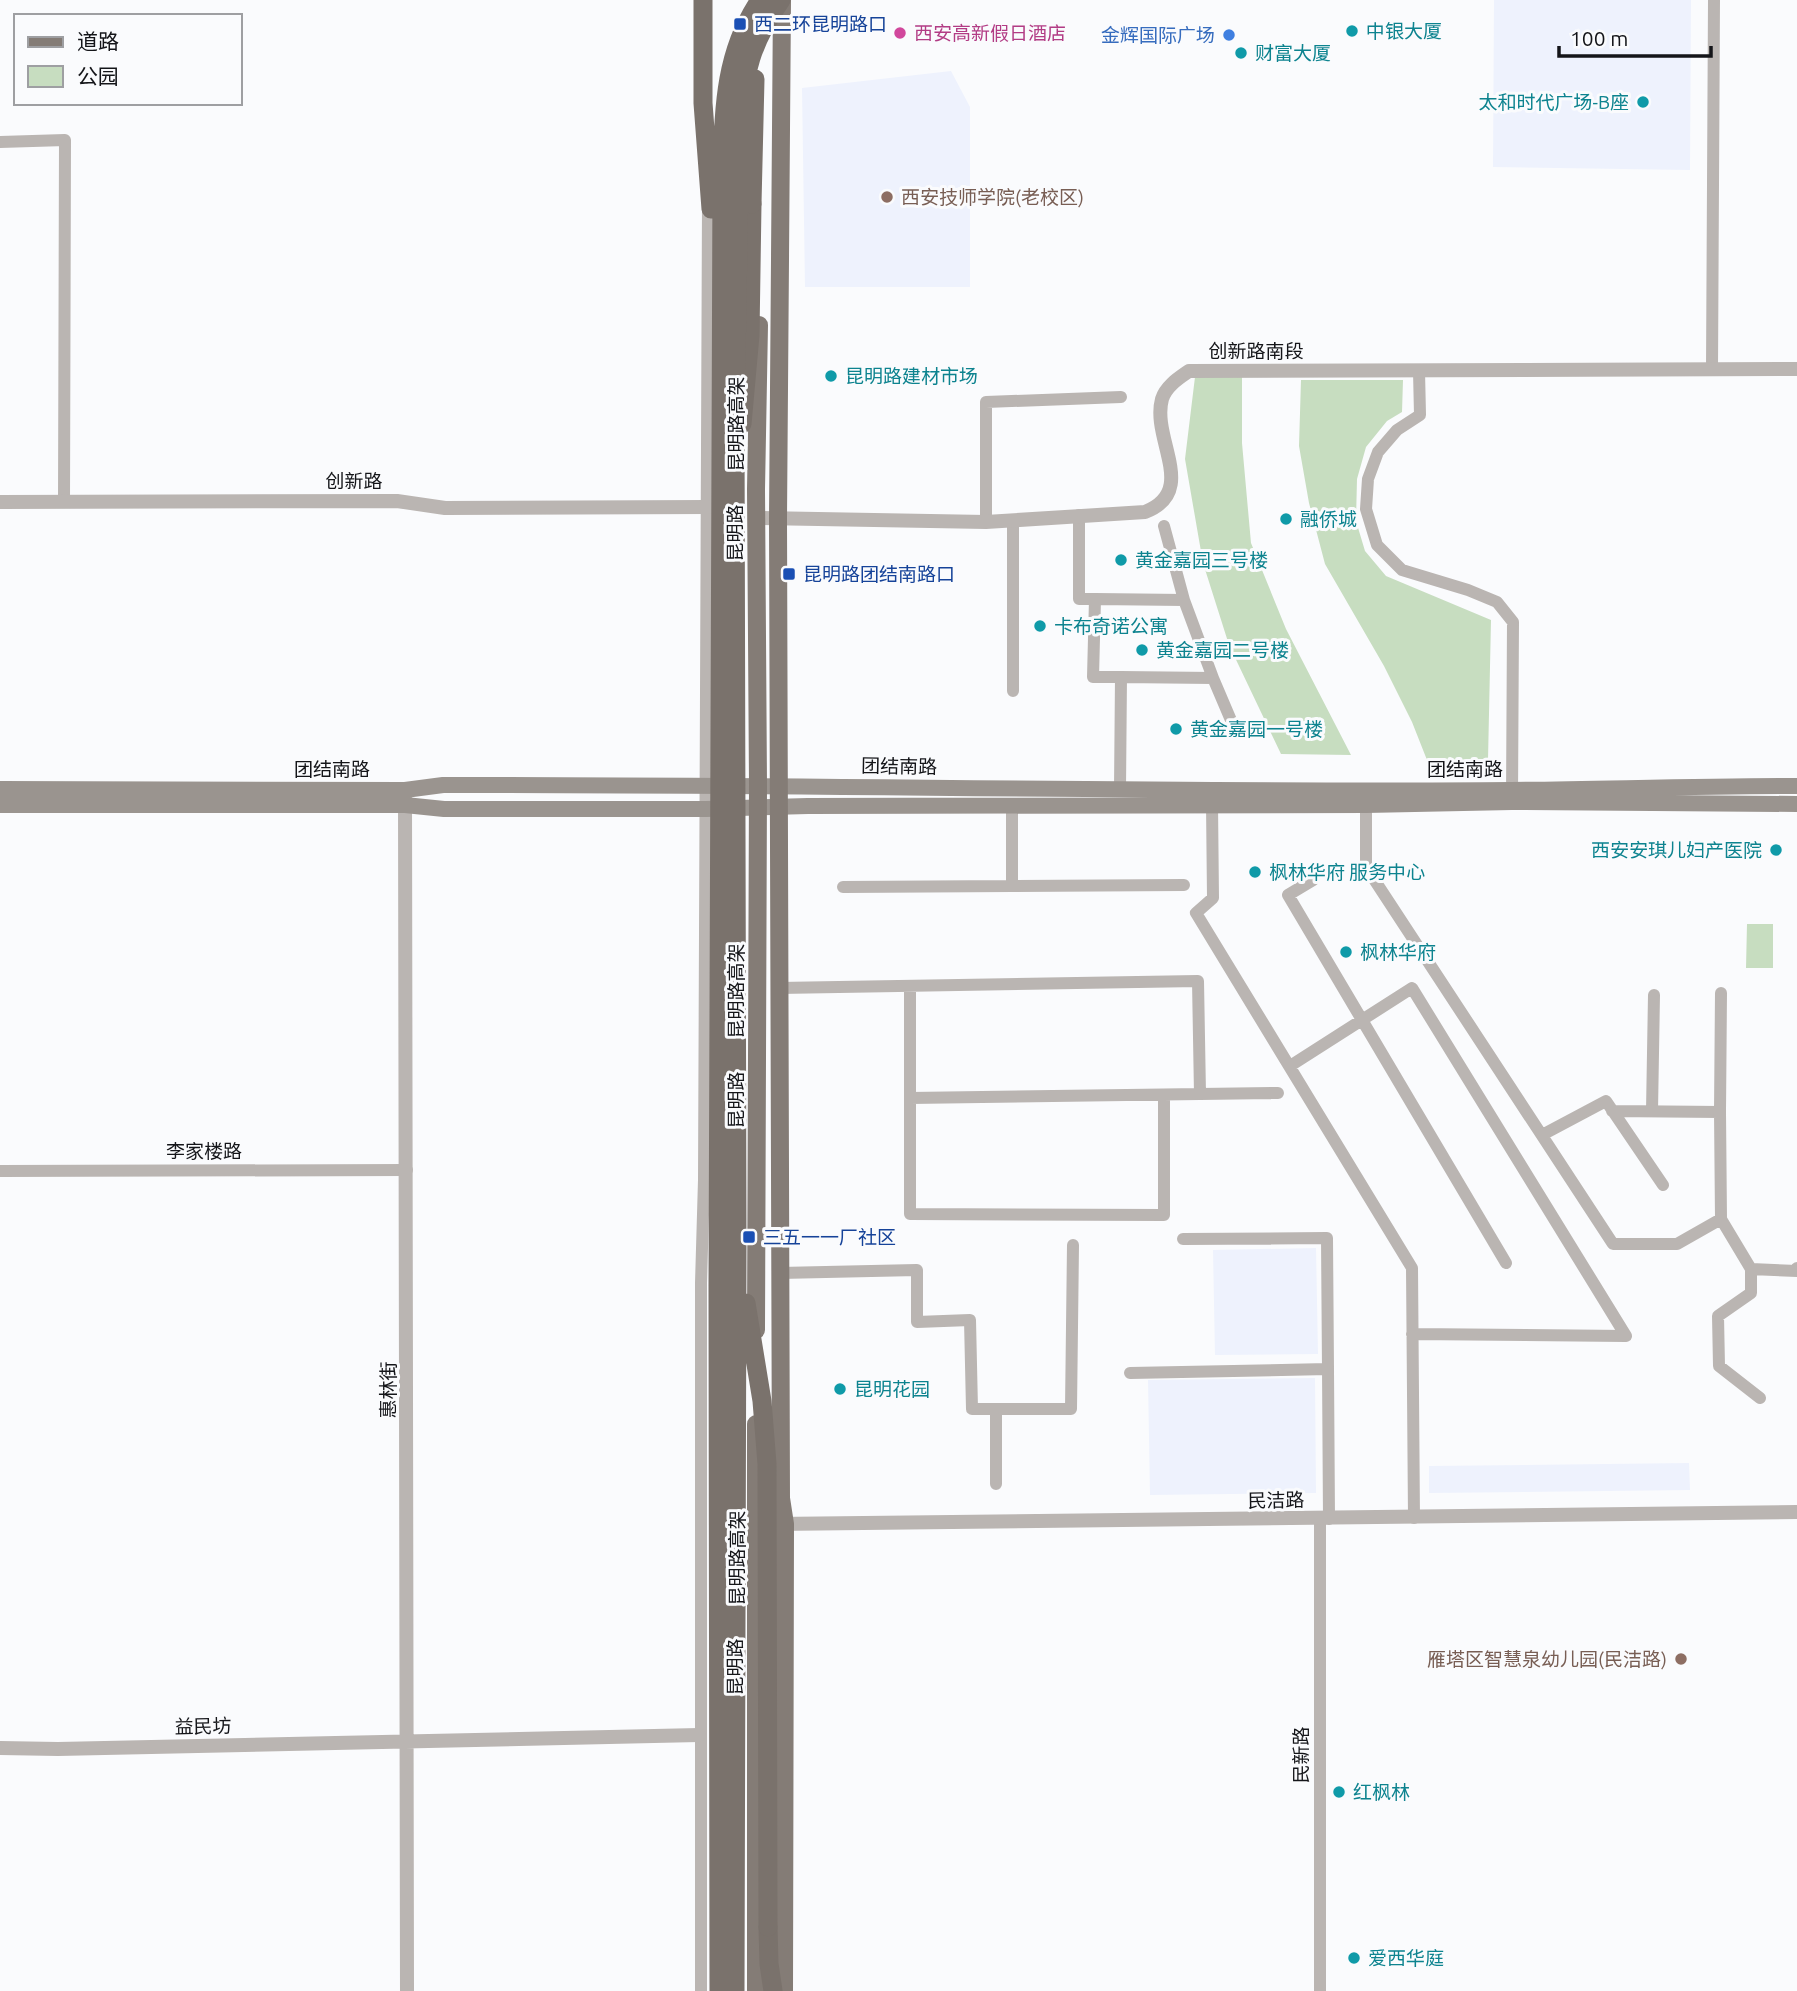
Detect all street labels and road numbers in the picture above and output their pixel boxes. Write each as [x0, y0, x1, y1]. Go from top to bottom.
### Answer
street label: 创新路南段 [1208, 340, 1304, 362]
street label: 昆明路高架 [725, 376, 747, 472]
street label: 创新路 [325, 470, 383, 492]
street label: 昆明路 [724, 504, 746, 562]
street label: 团结南路 [861, 754, 937, 778]
street label: 团结南路 [294, 758, 370, 780]
street label: 团结南路 [1427, 758, 1503, 780]
street label: 昆明路高架 [725, 943, 747, 1039]
street label: 昆明路 [725, 1071, 747, 1129]
street label: 李家楼路 [166, 1140, 242, 1162]
street label: 惠林街 [377, 1361, 399, 1419]
street label: 民洁路 [1247, 1489, 1305, 1511]
street label: 昆明路高架 [726, 1510, 748, 1606]
street label: 昆明路 [724, 1638, 746, 1696]
street label: 益民坊 [174, 1715, 232, 1737]
street label: 民新路 [1290, 1726, 1312, 1784]

